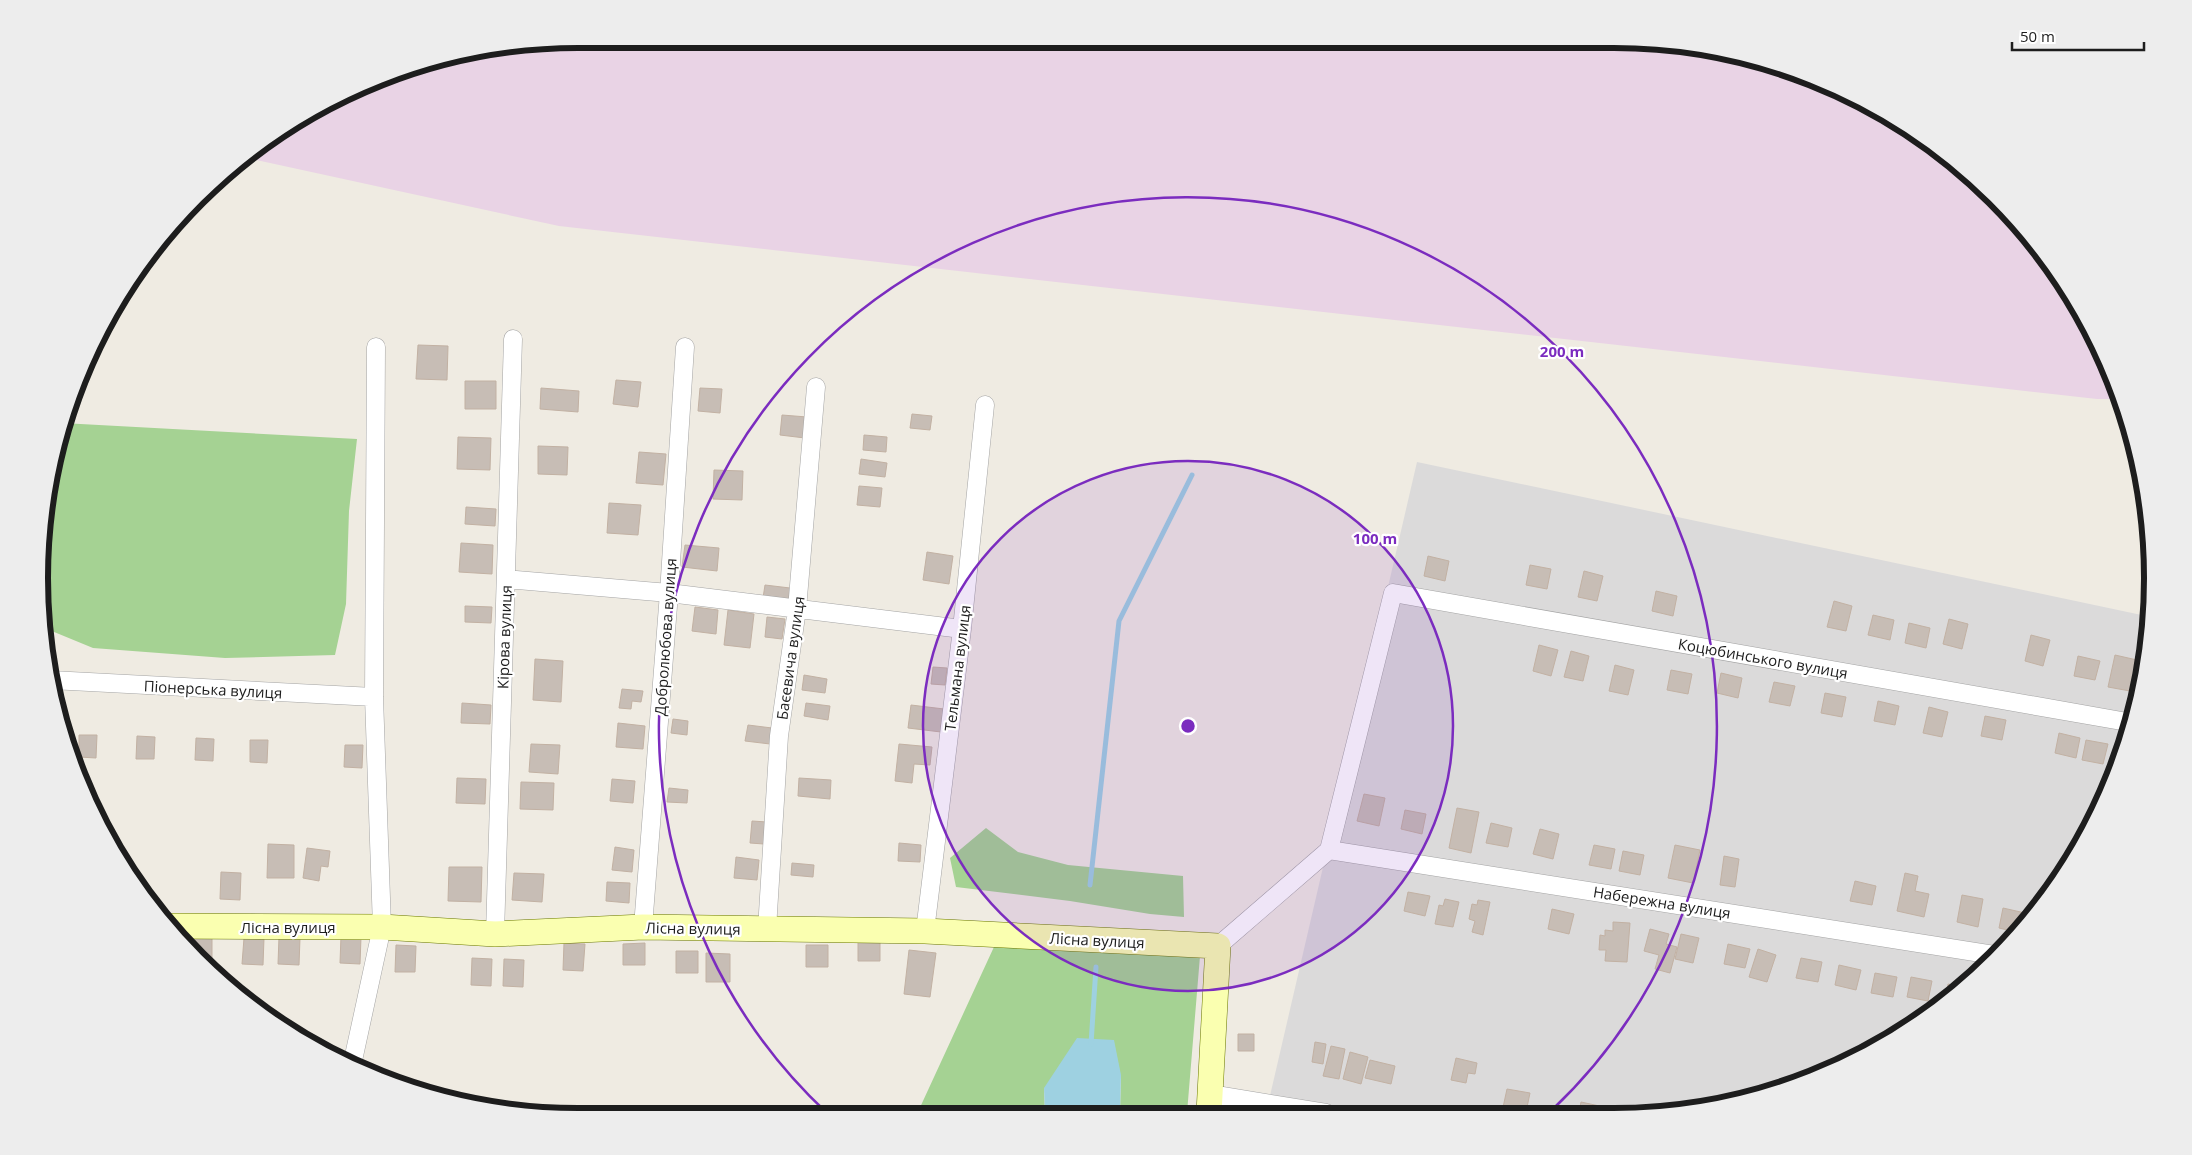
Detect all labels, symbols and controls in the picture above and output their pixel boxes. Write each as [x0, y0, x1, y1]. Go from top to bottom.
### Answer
scale bar [2012, 20, 2144, 52]
text: 50 m [2020, 26, 2055, 46]
text: 200 m [1540, 341, 1584, 361]
text: 100 m [1353, 528, 1397, 548]
street label: Добролюбова вулиця [650, 557, 680, 717]
street label: Кірова вулиця [492, 585, 516, 689]
street label: Баєевича вулиця [771, 595, 809, 721]
street label: Тельмана вулиця [939, 604, 975, 732]
street label: Коцюбинського вулиця [1677, 633, 1849, 683]
street label: Піонерська вулиця [143, 675, 283, 703]
centre of rings [1179, 717, 1197, 735]
street label: Набережна вулиця [1592, 881, 1732, 923]
street label: Лісна вулиця [240, 917, 336, 937]
street label: Лісна вулиця [645, 917, 741, 939]
street label: Лісна вулиця [1049, 928, 1145, 952]

